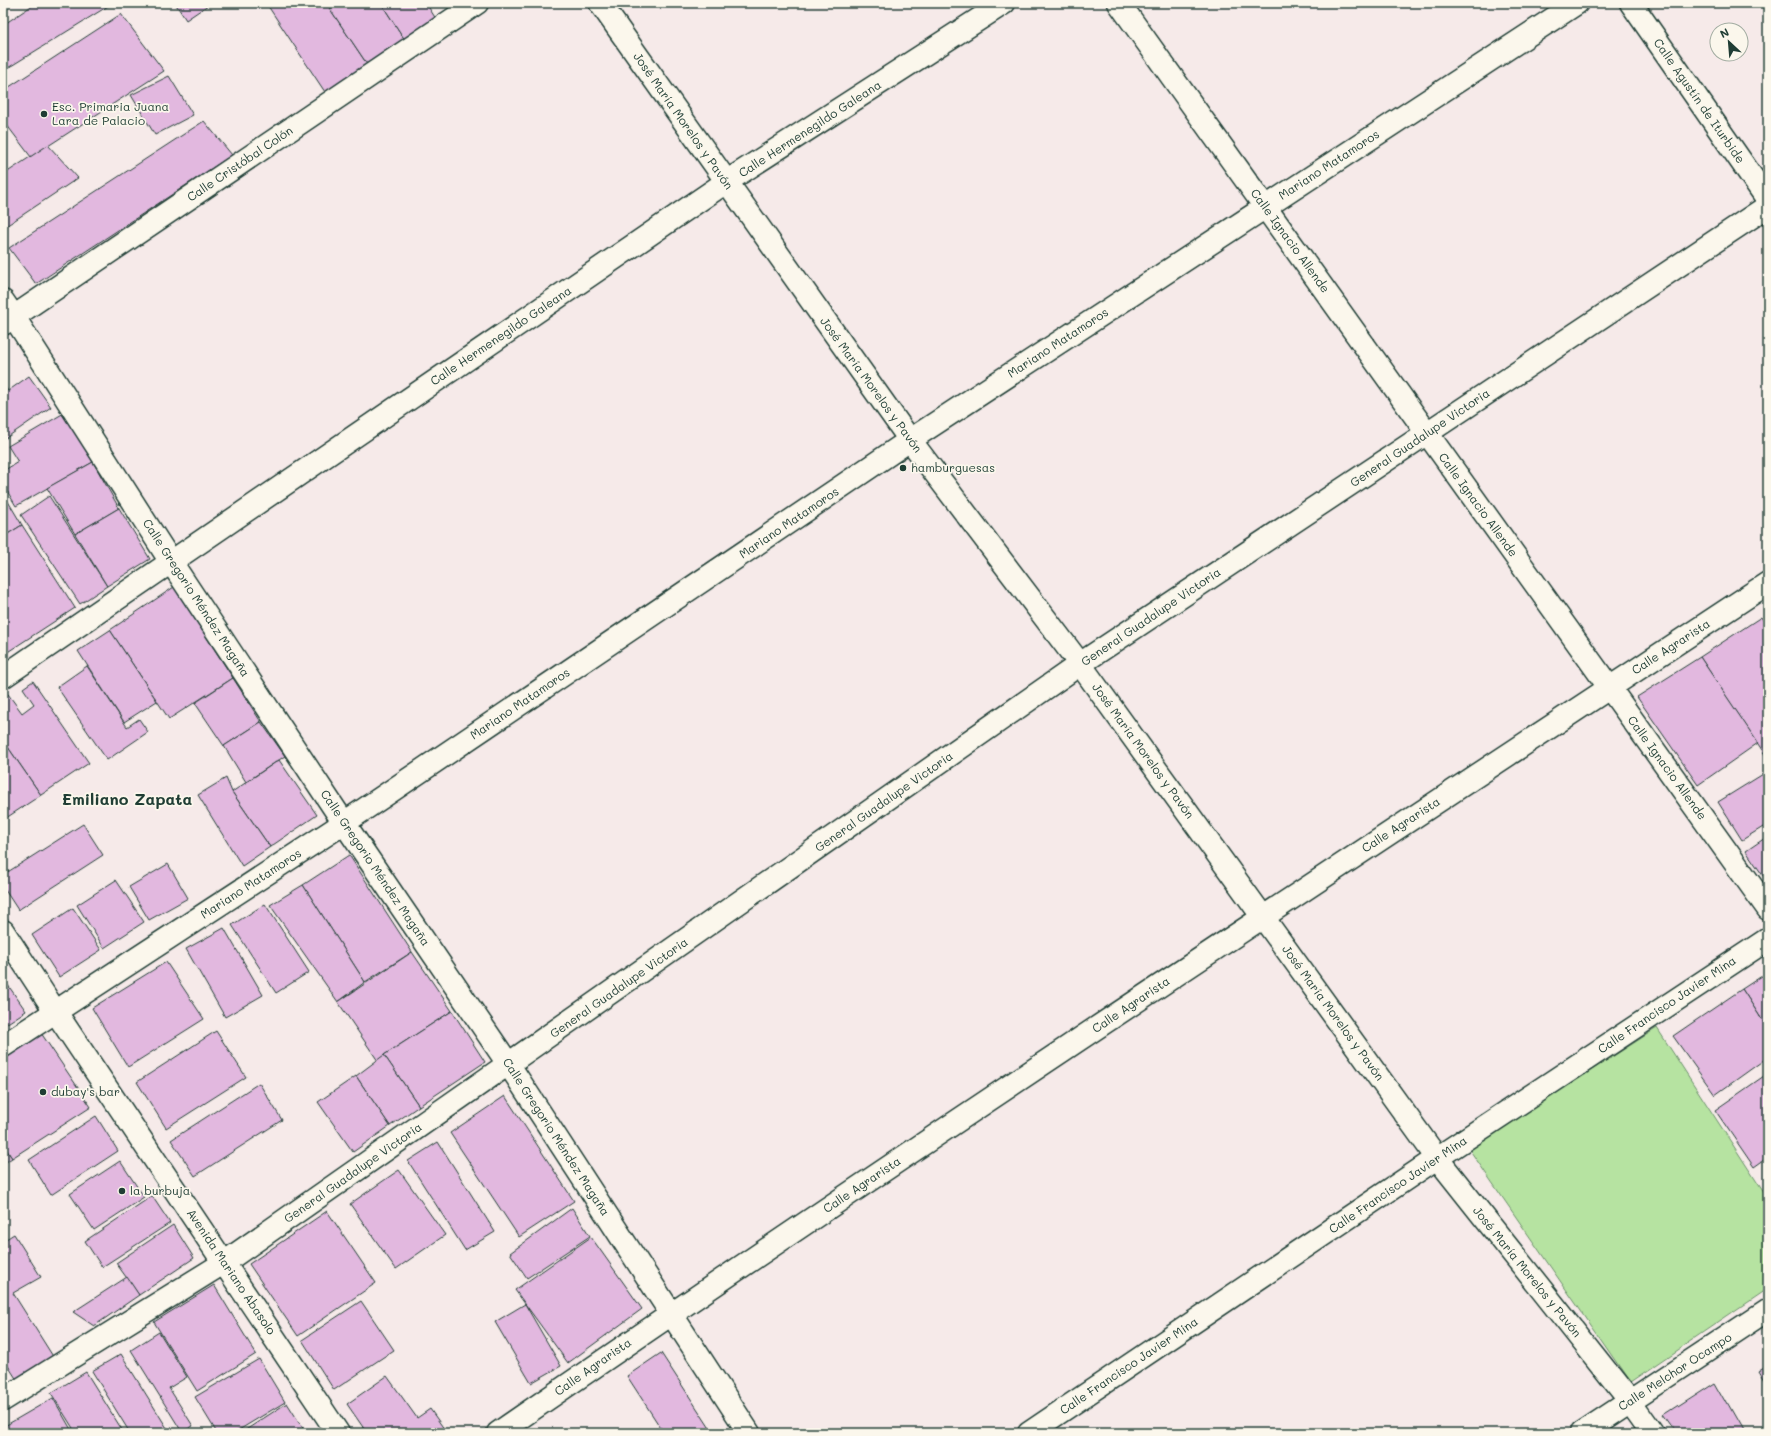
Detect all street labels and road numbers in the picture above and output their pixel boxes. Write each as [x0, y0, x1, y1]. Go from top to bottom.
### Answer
street label: Calle Agustín de Iturbide [1651, 35, 1749, 166]
street label: José María Morelos y Pavón [630, 49, 737, 192]
street label: Calle Hermenegildo Galeana [735, 76, 884, 180]
street label: Calle Cristóbal Colón [183, 122, 295, 205]
street label: Mariano Matamoros [1275, 125, 1382, 203]
street label: Calle Ignacio Allende [1248, 185, 1334, 296]
street label: Calle Hermenegildo Galeana [427, 282, 574, 389]
street label: Mariano Matamoros [1004, 303, 1111, 381]
street label: José María Morelos y Pavón [817, 313, 926, 455]
street label: General Guadalupe Victoria [1347, 384, 1492, 490]
street label: Calle Ignacio Allende [1436, 449, 1522, 560]
street label: Mariano Matamoros [735, 483, 842, 562]
street label: Calle Gregorio Méndez Magaña [140, 515, 254, 679]
street label: General Guadalupe Victoria [1078, 563, 1223, 669]
street label: Calle Agrarista [1628, 615, 1713, 677]
street label: Mariano Matamoros [466, 664, 573, 743]
street label: José María Morelos y Pavón [1089, 679, 1198, 821]
street label: Calle Ignacio Allende [1625, 712, 1711, 823]
street label: General Guadalupe Victoria [811, 747, 956, 855]
street label: Calle Gregorio Méndez Magaña [317, 786, 434, 949]
street label: Calle Agrarista [1358, 793, 1443, 855]
street label: Mariano Matamoros [197, 844, 304, 922]
street label: General Guadalupe Victoria [546, 933, 691, 1041]
street label: José María Morelos y Pavón [1279, 941, 1388, 1083]
street label: Calle Francisco Javier Mina [1594, 952, 1739, 1057]
street label: Calle Agrarista [1088, 972, 1172, 1036]
street label: Calle Gregorio Méndez Magaña [500, 1054, 614, 1218]
street label: General Guadalupe Victoria [280, 1118, 425, 1226]
street label: Calle Francisco Javier Mina [1325, 1132, 1470, 1237]
street label: Calle Agrarista [819, 1152, 903, 1216]
street label: José María Morelos y Pavón [1470, 1203, 1586, 1340]
street label: Avenida Mariano Abasolo [184, 1205, 280, 1337]
street label: Calle Francisco Javier Mina [1056, 1313, 1201, 1418]
street label: Calle Melchor Ocampo [1615, 1328, 1734, 1414]
street label: Calle Agrarista [551, 1334, 634, 1399]

